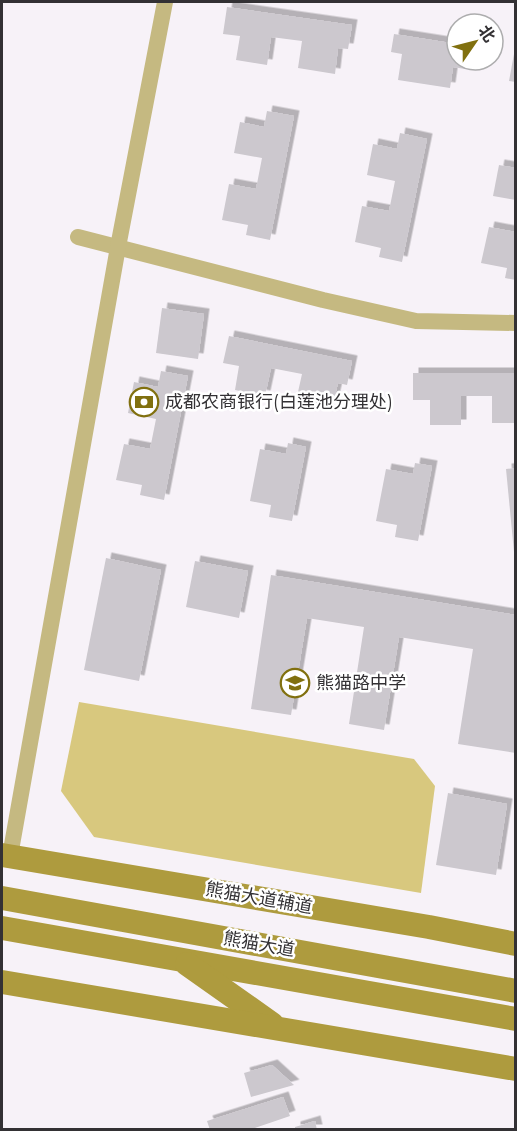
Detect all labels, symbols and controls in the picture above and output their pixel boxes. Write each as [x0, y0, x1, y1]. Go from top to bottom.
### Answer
north arrow [445, 12, 505, 72]
text: 北 [475, 22, 499, 46]
bank icon: 成都农商银行(白莲池分理处) [128, 386, 160, 418]
place label: 成都农商银行(白莲池分理处) [165, 391, 393, 413]
school or university icon: 熊猫路中学 [279, 667, 311, 699]
place label: 熊猫路中学 [316, 672, 406, 694]
street label: 熊猫大道辅道 [204, 878, 314, 918]
street label: 熊猫大道 [222, 927, 296, 961]

